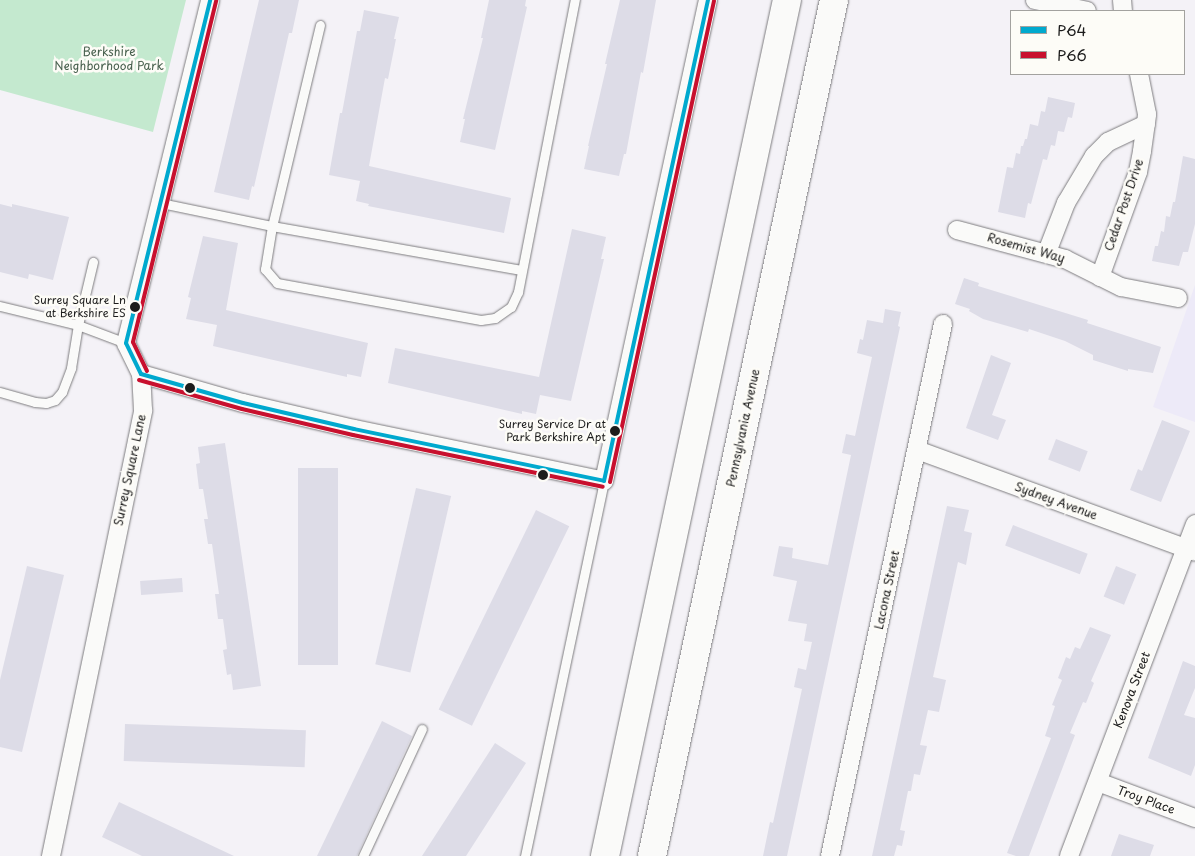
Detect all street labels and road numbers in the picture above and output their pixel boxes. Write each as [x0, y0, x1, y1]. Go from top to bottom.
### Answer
street label: Cedar Post Drive [1101, 157, 1147, 253]
street label: Rosemist Way [985, 230, 1067, 266]
street label: Pennsylvania Avenue [723, 368, 763, 488]
street label: Surrey Square Lane [111, 412, 149, 528]
street label: Sydney Avenue [1013, 479, 1099, 523]
street label: Lacona Street [872, 549, 902, 631]
street label: Kenova Street [1111, 649, 1153, 731]
street label: Troy Place [1115, 783, 1177, 817]

